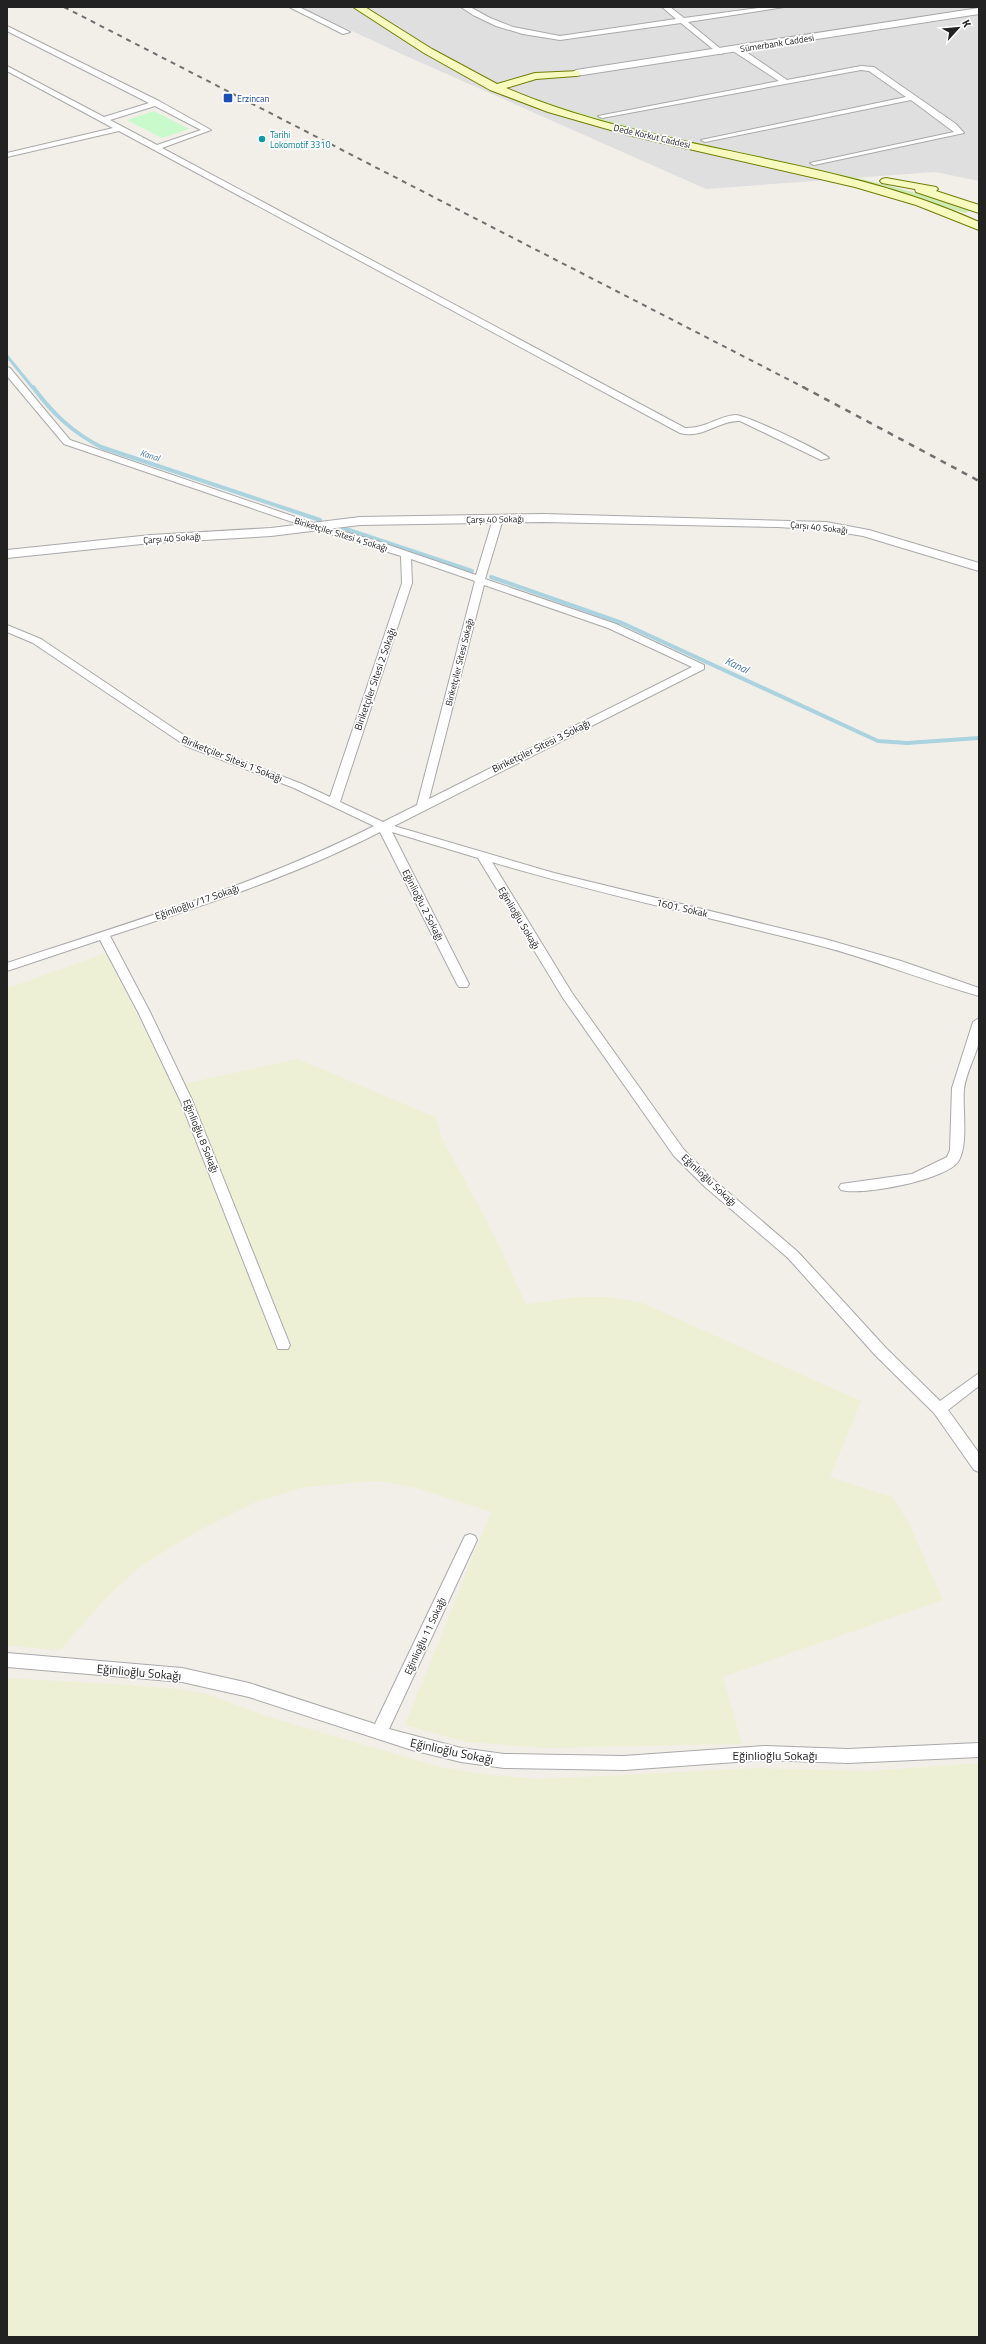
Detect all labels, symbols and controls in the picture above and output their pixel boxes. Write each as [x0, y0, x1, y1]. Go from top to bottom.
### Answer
north arrow [938, 8, 978, 48]
text: K [958, 17, 976, 30]
street label: Sümerbank Caddesi [739, 31, 815, 55]
marker: Erzincan [222, 92, 234, 104]
place label: Erzincan [237, 92, 269, 105]
street label: Dede Korkut Caddesi [612, 121, 692, 151]
place label: Tarihi Lokomotif 3310 [270, 128, 330, 151]
marker: Tarihi Lokomotif 3310 [257, 134, 267, 144]
water label: Kanal [139, 446, 163, 465]
street label: Çarşı 40 Sokağı [466, 512, 524, 526]
street label: Biriketçiler Sitesi 4 Sokağı [293, 514, 389, 554]
street label: Çarşı 40 Sokağı [790, 518, 848, 536]
street label: Çarşı 40 Sokağı [143, 530, 201, 546]
street label: Biriketçiler Sitesi Sokağı [442, 617, 476, 707]
street label: Biriketçiler Sitesi 2 Sokağı [350, 626, 400, 732]
water label: Kanal [723, 653, 753, 678]
street label: Biriketçiler Sitesi 3 Sokağı [489, 716, 593, 776]
street label: Biriketçiler Sitesi 1 Sokağı [179, 732, 285, 786]
street label: Eğinlioğlu 2 Sokağı [399, 867, 447, 943]
street label: Eğinlioğlu /17 Sokağı [153, 881, 241, 923]
street label: Eğinlioğlu Sokağı [494, 884, 544, 952]
street label: 1601. Sokak [655, 895, 709, 921]
street label: Eğinlioğlu 8 Sokağı [179, 1097, 223, 1175]
street label: Eğinlioğlu Sokağı [678, 1150, 740, 1210]
street label: Eğinlioğlu 11 Sokağı [400, 1595, 450, 1677]
street label: Eğinlioğlu Sokağı [96, 1659, 182, 1685]
street label: Eğinlioğlu Sokağı [409, 1733, 495, 1769]
street label: Eğinlioğlu Sokağı [733, 1746, 817, 1765]

